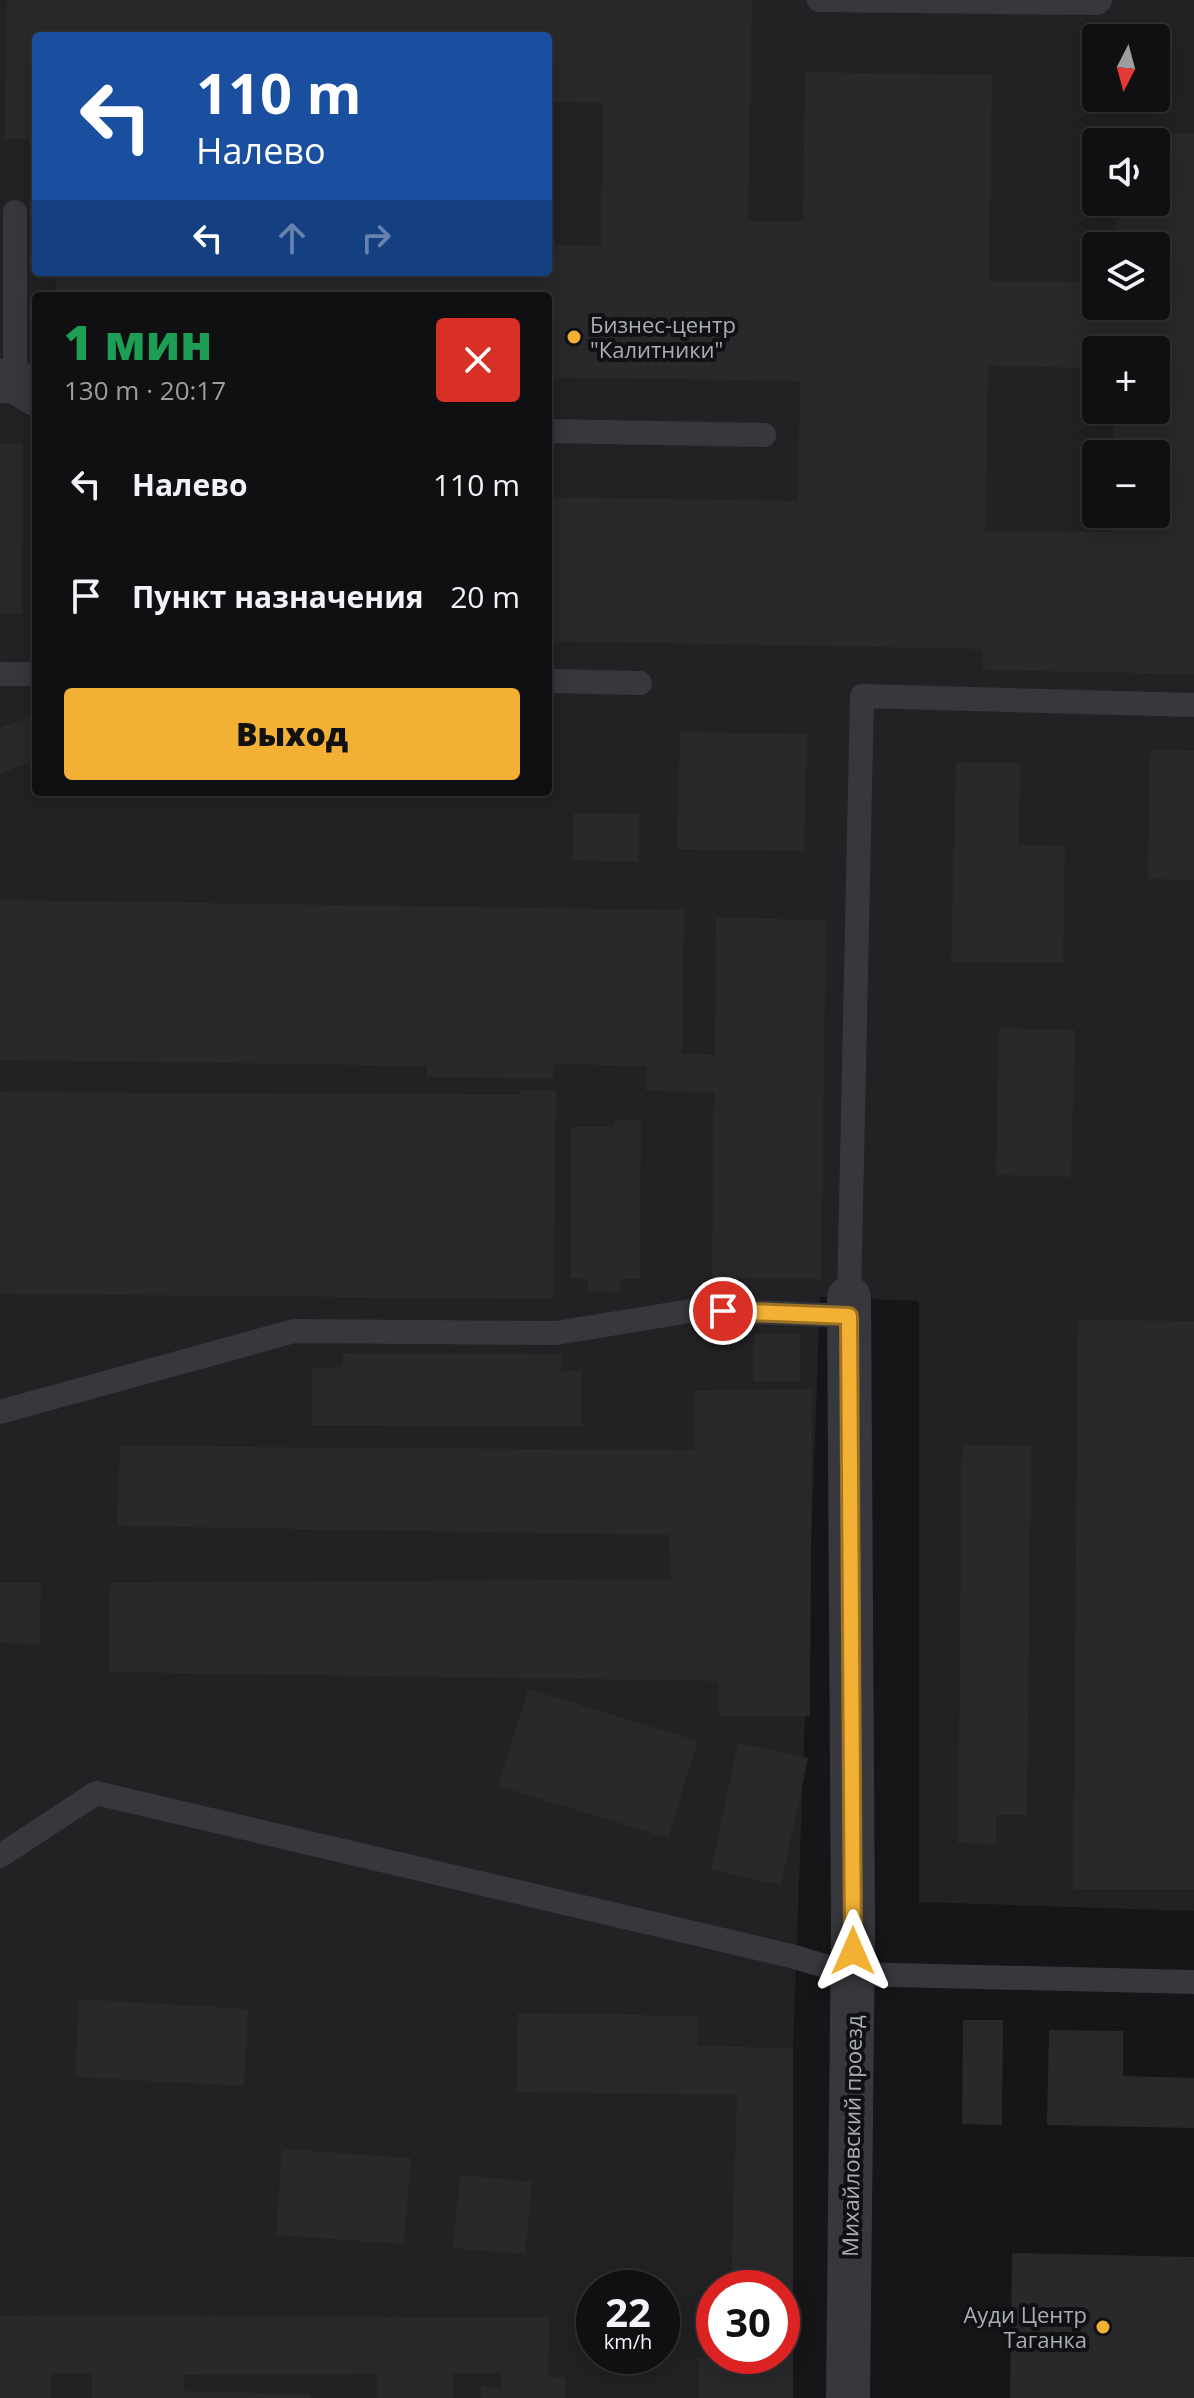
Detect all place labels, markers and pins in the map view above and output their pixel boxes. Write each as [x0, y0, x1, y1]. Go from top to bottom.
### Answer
place label: Бизнес-центр "Калитники" [590, 309, 736, 364]
marker: Бизнес-центр "Калитники" [565, 328, 583, 346]
pin [689, 1277, 757, 1345]
place label: Ауди Центр Таганка [963, 2299, 1087, 2354]
marker: Ауди Центр Таганка [1094, 2318, 1112, 2336]

